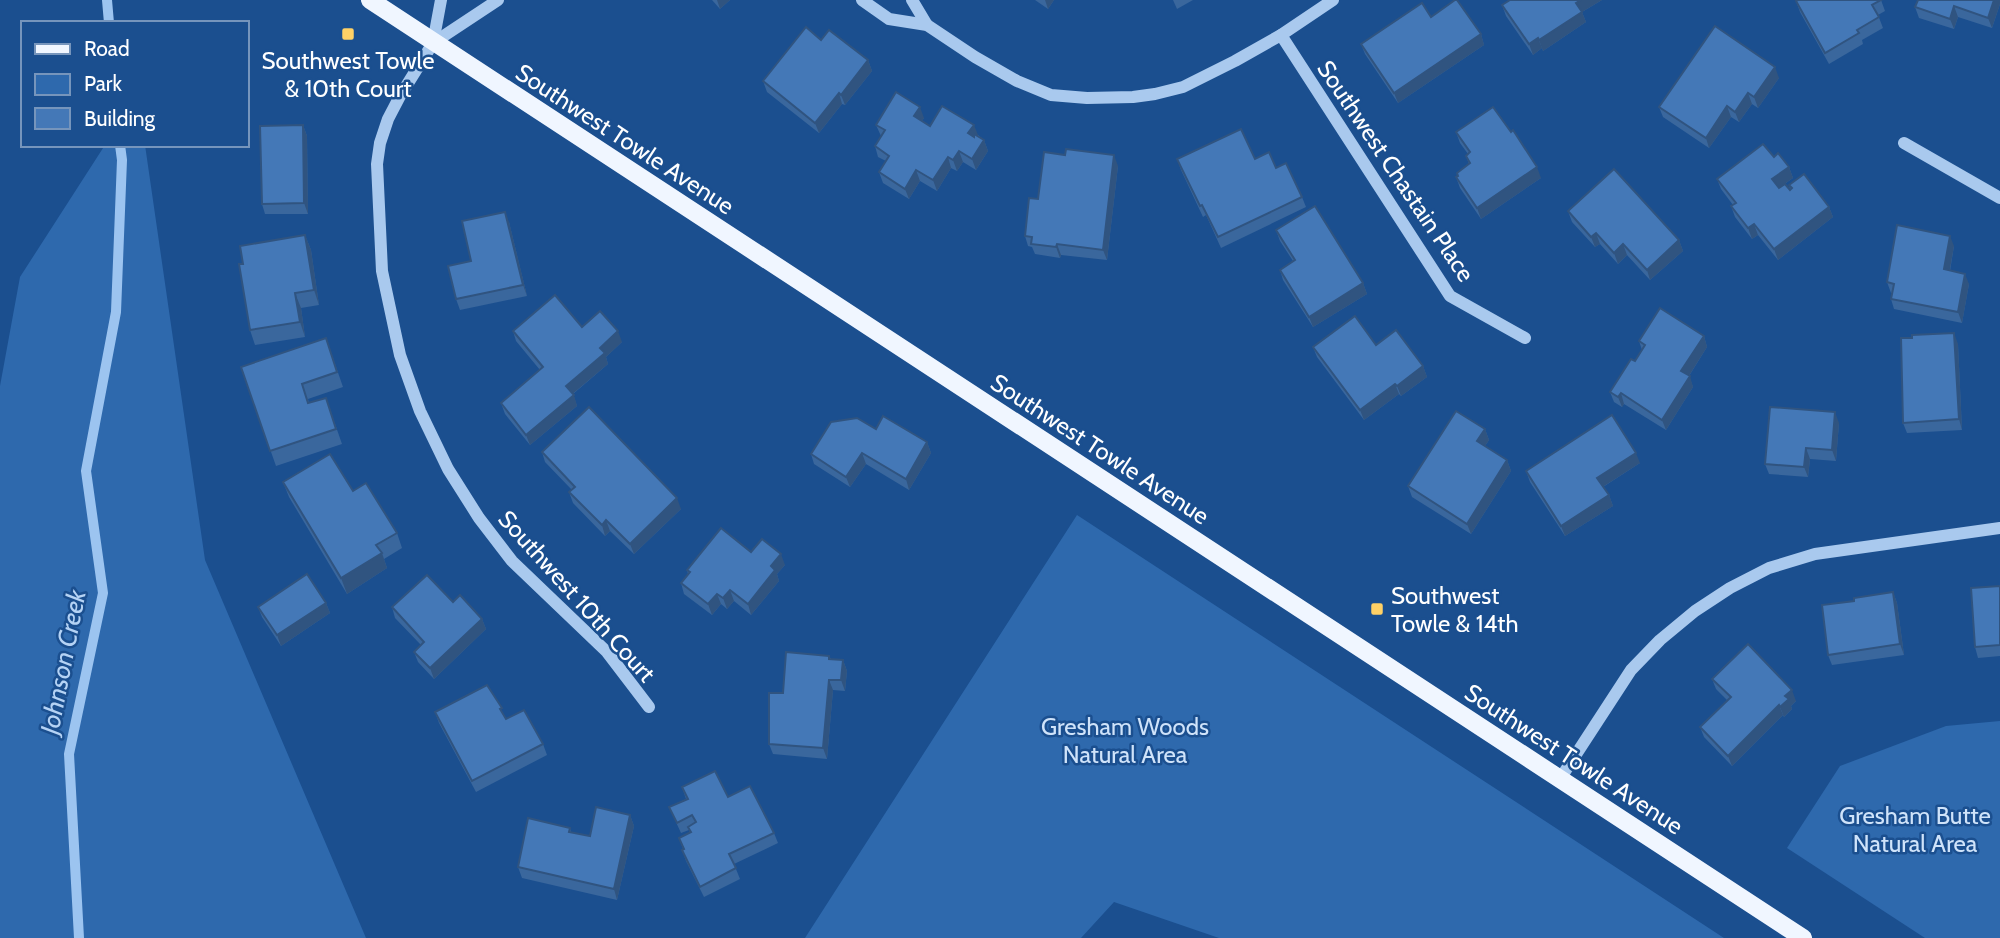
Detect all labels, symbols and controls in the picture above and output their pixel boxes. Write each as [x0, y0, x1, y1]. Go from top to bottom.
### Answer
legend [21, 21, 248, 147]
marker: Southwest Towle & 10th Court [340, 26, 356, 42]
text: Road [84, 36, 130, 61]
place label: Southwest Towle & 10th Court [262, 46, 434, 103]
street label: Southwest Chastain Place [1311, 55, 1481, 287]
street label: Southwest Towle Avenue [510, 58, 740, 220]
text: Park [84, 71, 122, 96]
text: Building [84, 106, 156, 131]
street label: Southwest Towle Avenue [985, 368, 1215, 530]
street label: Southwest 10th Court [492, 504, 662, 688]
place label: Southwest Towle & 14th [1391, 581, 1518, 638]
water label: Johnson Creek [33, 586, 93, 739]
marker: Southwest Towle & 14th [1369, 601, 1385, 617]
street label: Southwest Towle Avenue [1459, 678, 1689, 840]
park label: Gresham Woods Natural Area [1041, 712, 1209, 769]
park label: Gresham Butte Natural Area [1839, 801, 1991, 858]

